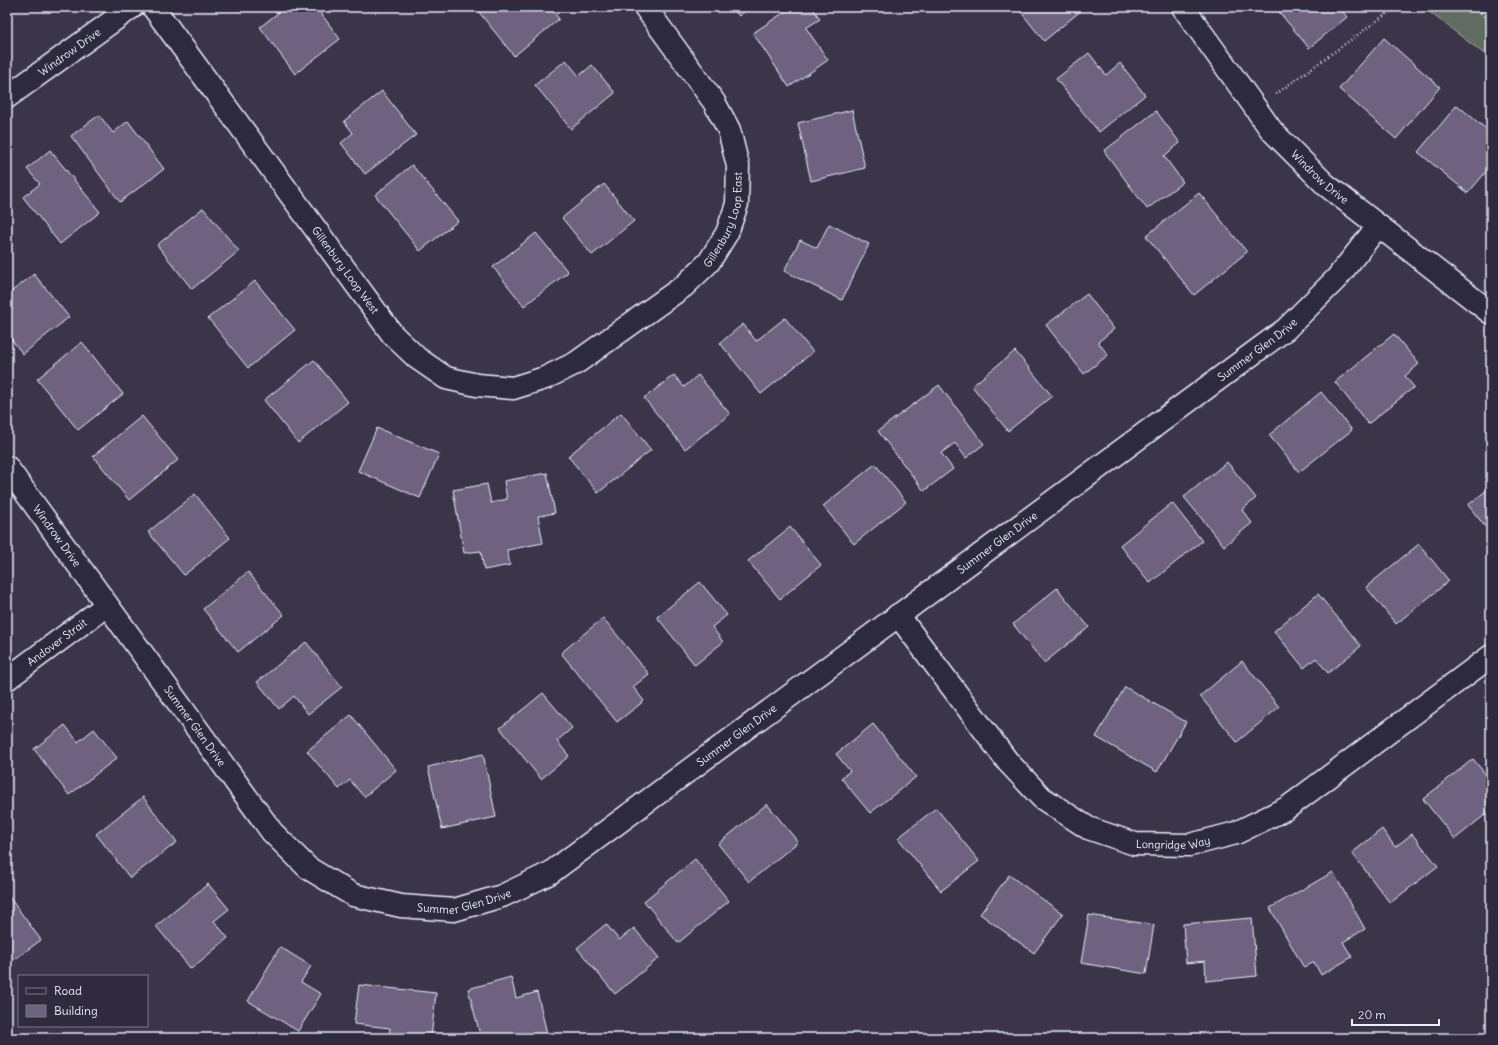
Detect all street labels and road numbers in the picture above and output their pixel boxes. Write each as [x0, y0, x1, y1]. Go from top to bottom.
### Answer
street label: Windrow Drive [36, 25, 103, 79]
street label: Windrow Drive [1288, 147, 1351, 207]
street label: Gillenbury Loop East [700, 171, 745, 271]
street label: Gillenbury Loop West [309, 224, 382, 317]
street label: Summer Glen Drive [1215, 315, 1300, 384]
street label: Windrow Drive [30, 502, 84, 570]
street label: Summer Glen Drive [954, 508, 1040, 577]
street label: Andover Strait [24, 615, 90, 669]
street label: Summer Glen Drive [161, 683, 229, 769]
street label: Summer Glen Drive [694, 701, 779, 769]
street label: Longridge Way [1136, 833, 1212, 852]
street label: Summer Glen Drive [417, 886, 514, 917]

